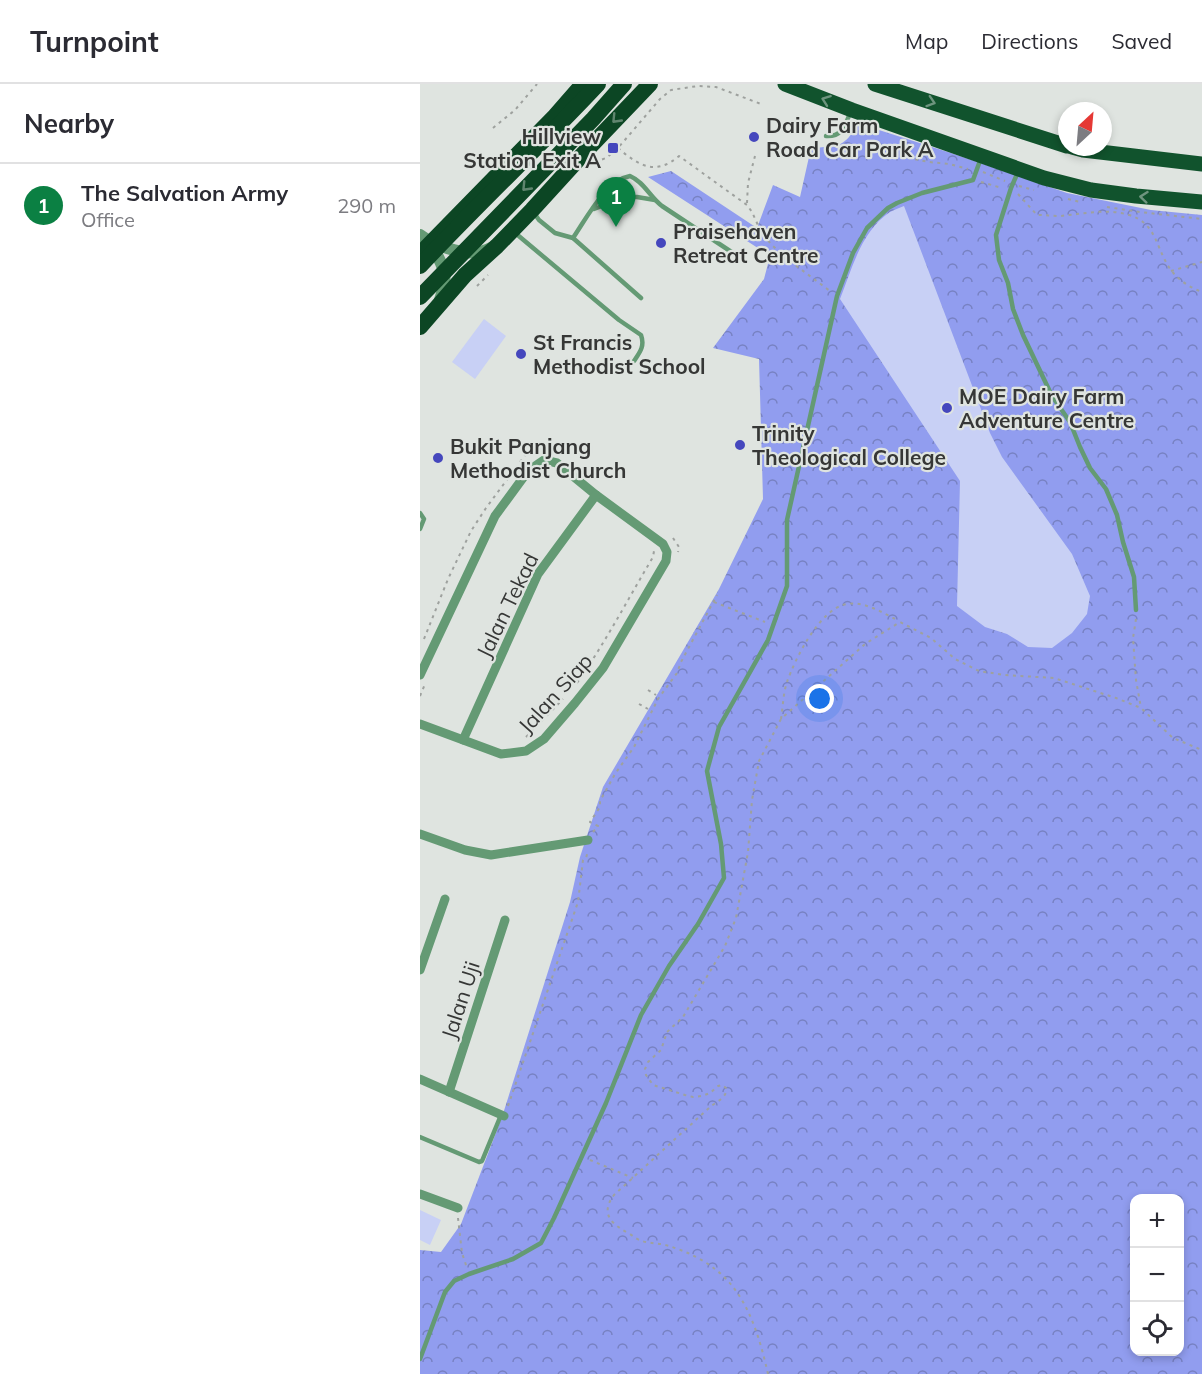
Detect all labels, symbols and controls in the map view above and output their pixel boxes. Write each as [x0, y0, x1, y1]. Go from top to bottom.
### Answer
text: Turnpoint [30, 24, 159, 59]
text: Map [905, 28, 948, 54]
text: Directions [981, 28, 1078, 54]
text: Saved [1111, 28, 1172, 54]
one-way arrow [821, 95, 832, 107]
one-way arrow [925, 95, 936, 107]
north arrow [1058, 102, 1112, 156]
text: Nearby [24, 107, 114, 140]
one-way arrow [613, 112, 624, 123]
place label: Dairy Farm Road Car Park A [766, 112, 934, 162]
place label: Hillview Station Exit A [463, 123, 601, 173]
marker: Dairy Farm Road Car Park A [747, 130, 761, 144]
marker: Hillview Station Exit A [606, 141, 620, 155]
pin: 1 [596, 178, 636, 227]
text: The Salvation Army [81, 179, 288, 207]
one-way arrow [522, 180, 533, 191]
one-way arrow [1139, 191, 1148, 204]
text: 1 [38, 193, 50, 218]
text: 290 m [337, 193, 396, 218]
text: Office [81, 207, 135, 232]
place label: Praisehaven Retreat Centre [673, 218, 819, 268]
marker: Praisehaven Retreat Centre [654, 236, 668, 250]
place label: St Francis Methodist School [533, 329, 706, 379]
marker: St Francis Methodist School [514, 347, 528, 361]
place label: MOE Dairy Farm Adventure Centre [959, 383, 1134, 433]
marker: MOE Dairy Farm Adventure Centre [940, 401, 954, 415]
place label: Trinity Theological College [752, 420, 946, 470]
place label: Bukit Panjang Methodist Church [450, 433, 626, 483]
marker: Trinity Theological College [733, 438, 747, 452]
marker: Bukit Panjang Methodist Church [431, 451, 445, 465]
street label: Jalan Tekad [470, 548, 544, 662]
street label: Jalan Siap [512, 648, 598, 738]
your location [805, 684, 834, 713]
street label: Jalan Uji [435, 958, 485, 1042]
map controls [1130, 1194, 1184, 1356]
button: + [1130, 1194, 1184, 1248]
button: − [1130, 1248, 1184, 1302]
button: locate [1130, 1302, 1184, 1356]

